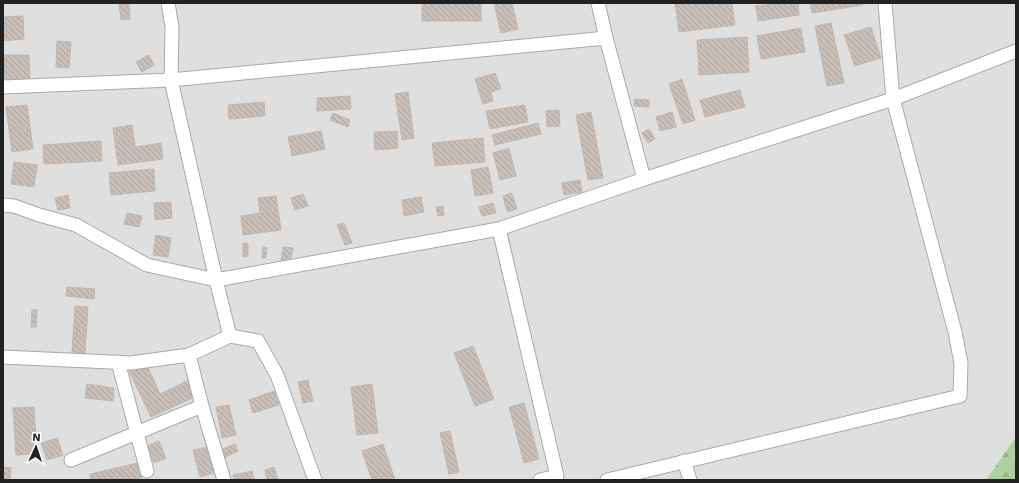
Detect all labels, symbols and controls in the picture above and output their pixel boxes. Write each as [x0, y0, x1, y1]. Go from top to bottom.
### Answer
north arrow [16, 427, 56, 467]
text: N [32, 431, 41, 444]

